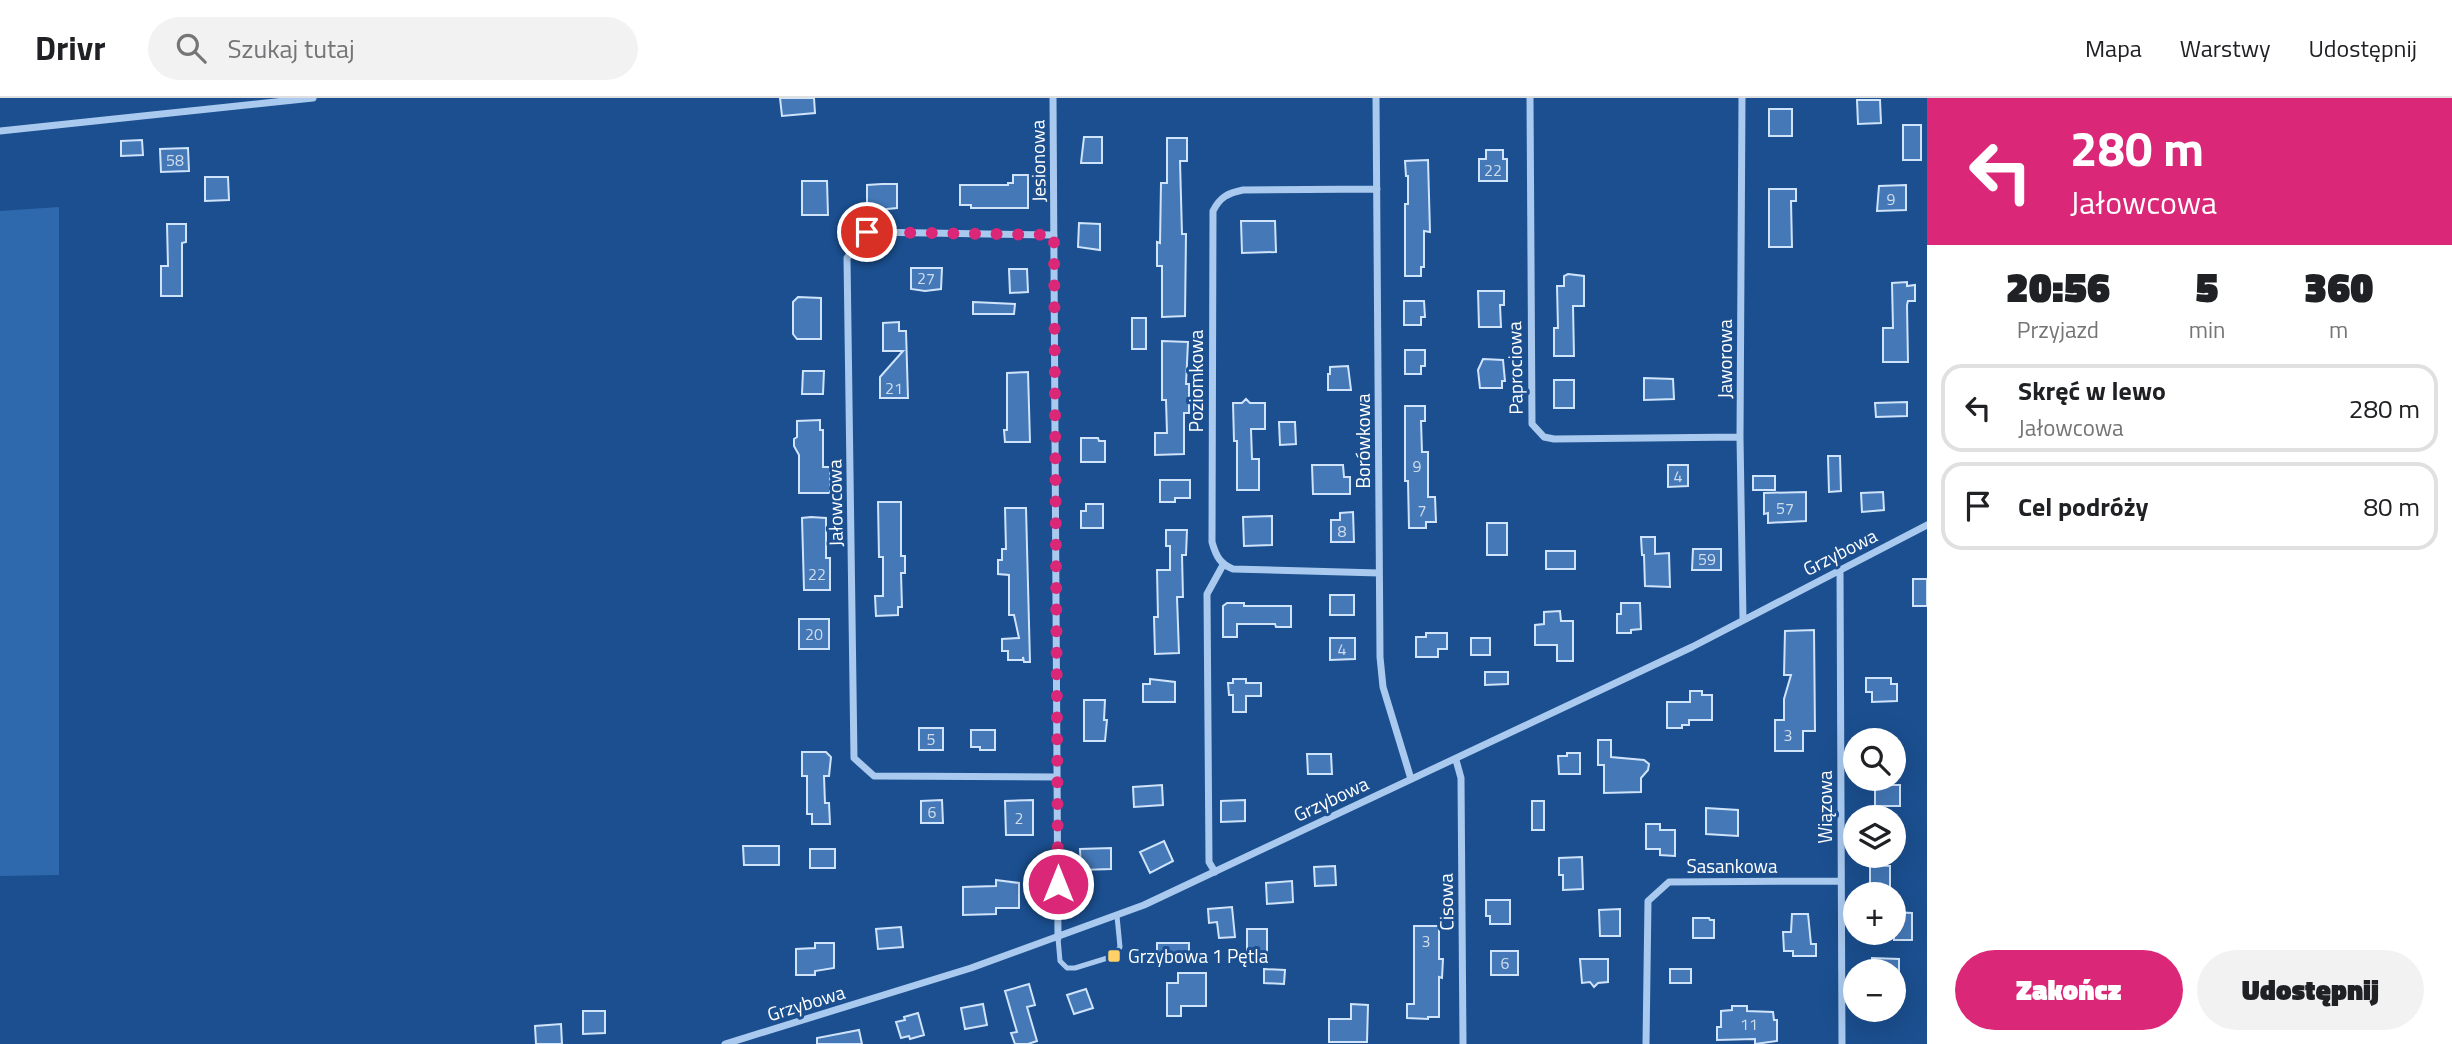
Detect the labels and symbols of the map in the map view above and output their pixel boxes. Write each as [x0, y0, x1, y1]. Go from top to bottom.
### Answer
street label: Jesionowa [1022, 119, 1053, 202]
house number: 58 [166, 148, 184, 172]
house number: 22 [1484, 158, 1502, 182]
house number: 9 [1887, 187, 1896, 211]
pin [837, 202, 897, 262]
house number: 27 [917, 266, 935, 290]
street label: Jaworowa [1710, 319, 1739, 399]
street label: Paprociowa [1499, 321, 1530, 415]
street label: Poziomkowa [1181, 329, 1210, 432]
house number: 21 [885, 376, 903, 400]
street label: Borówkowa [1348, 393, 1377, 489]
house number: 9 [1413, 454, 1422, 478]
street label: Jałowcowa [819, 459, 850, 547]
house number: 4 [1674, 464, 1683, 488]
house number: 57 [1776, 496, 1794, 520]
house number: 7 [1418, 498, 1426, 522]
house number: 8 [1338, 519, 1347, 543]
street label: Grzybowa [1798, 520, 1882, 583]
house number: 59 [1698, 547, 1716, 571]
house number: 22 [808, 562, 826, 586]
house number: 20 [805, 622, 823, 646]
house number: 4 [1338, 637, 1347, 661]
house number: 3 [1784, 723, 1792, 747]
house number: 5 [927, 727, 936, 751]
street label: Grzybowa [1288, 768, 1374, 829]
street label: Wiązowa [1810, 770, 1839, 843]
house number: 6 [928, 800, 937, 824]
house number: 2 [1015, 806, 1023, 830]
position arrow [1021, 847, 1095, 921]
street label: Sasankowa [1686, 851, 1778, 880]
street label: Cisowa [1430, 873, 1460, 931]
house number: 3 [1422, 929, 1430, 953]
place label: Grzybowa 1 Pętla [1128, 941, 1269, 970]
marker: Grzybowa 1 Pętla [1106, 948, 1122, 964]
house number: 6 [1501, 951, 1510, 975]
street label: Grzybowa [763, 977, 849, 1028]
house number: 11 [1740, 1012, 1758, 1036]

